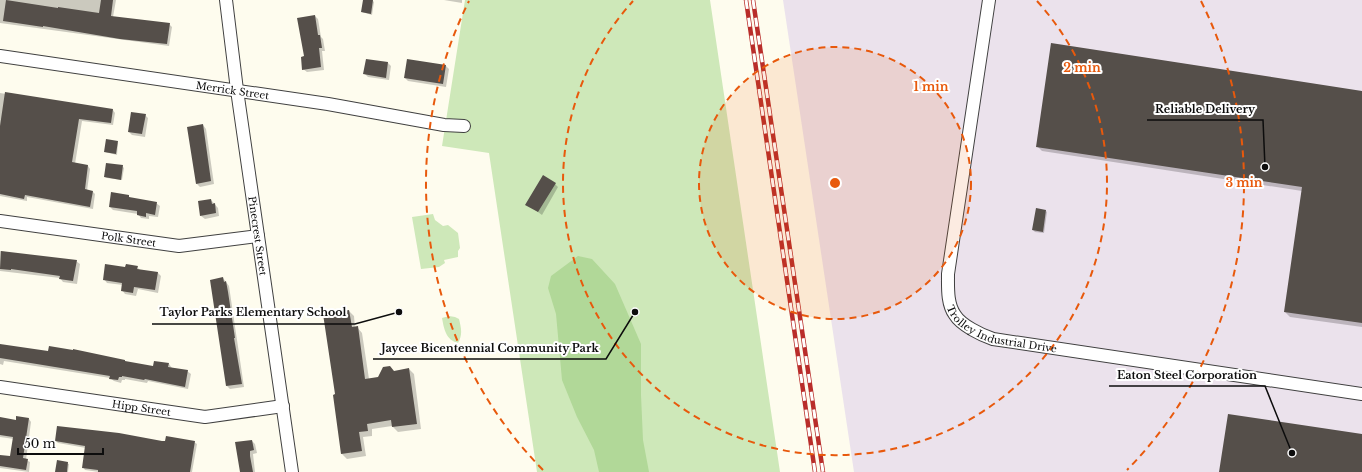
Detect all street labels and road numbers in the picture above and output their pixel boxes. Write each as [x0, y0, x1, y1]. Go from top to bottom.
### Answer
street label: Merrick Street [195, 78, 270, 102]
street label: Pinecrest Street [246, 195, 270, 277]
street label: Polk Street [100, 229, 157, 249]
street label: Trolley Industrial Drive [944, 303, 1058, 355]
street label: Hipp Street [111, 397, 172, 418]

